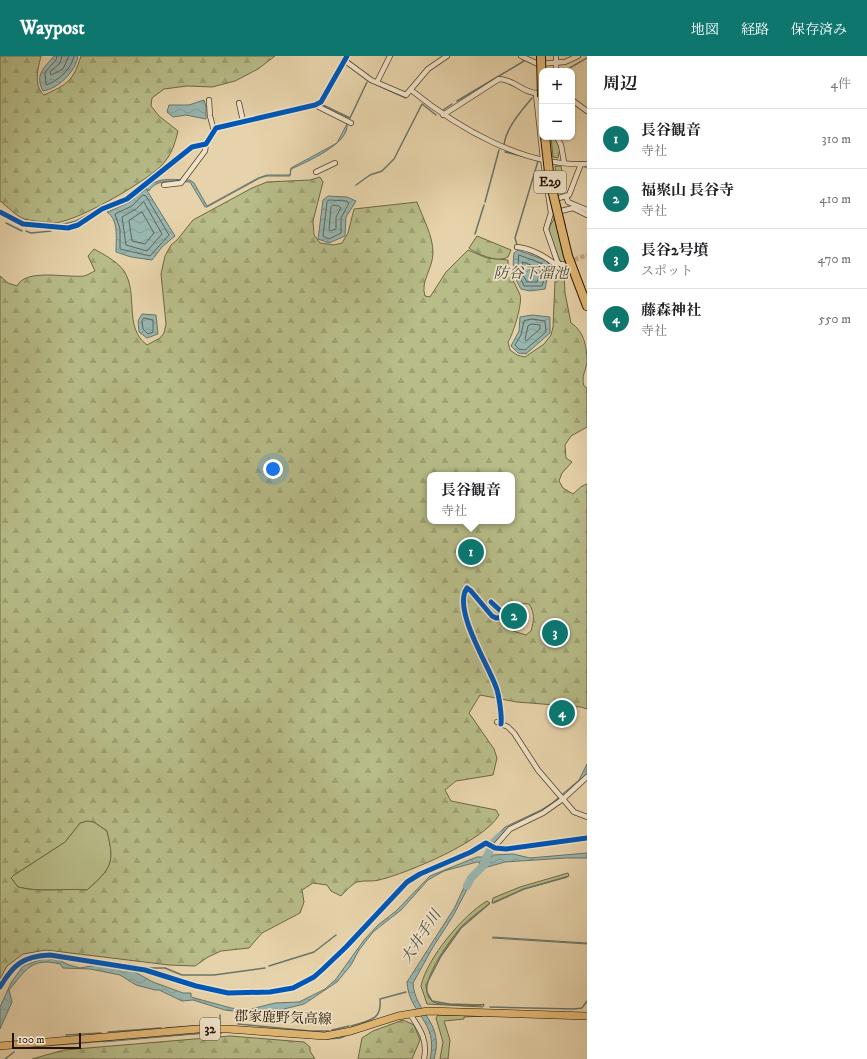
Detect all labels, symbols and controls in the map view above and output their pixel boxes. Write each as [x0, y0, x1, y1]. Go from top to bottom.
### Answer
text: Waypost [20, 17, 84, 40]
text: 地図 [691, 21, 719, 39]
text: 経路 [741, 21, 769, 39]
text: 保存済み [791, 21, 847, 39]
map controls [539, 68, 575, 140]
button: + [539, 68, 575, 104]
text: 周辺 [603, 73, 637, 95]
text: 4件 [831, 76, 851, 92]
button: − [539, 104, 575, 140]
text: 長谷観音 [641, 121, 701, 140]
text: 1 [614, 131, 618, 147]
text: 310 m [822, 131, 851, 147]
text: 寺社 [641, 143, 667, 159]
road number: E29 [534, 171, 566, 193]
text: 福聚山 長谷寺 [641, 181, 734, 200]
text: 2 [613, 191, 619, 207]
text: 410 m [819, 191, 851, 207]
text: 寺社 [641, 203, 667, 219]
text: 長谷2号墳 [641, 241, 708, 260]
text: 3 [614, 251, 618, 267]
text: 470 m [818, 251, 851, 267]
text: スポット [641, 263, 693, 279]
water label: 防谷下溜池 [493, 264, 570, 283]
text: 藤森神社 [641, 301, 701, 320]
text: 4 [612, 311, 620, 327]
text: 550 m [819, 311, 851, 327]
text: 寺社 [641, 323, 667, 339]
your location [263, 459, 283, 479]
popup [427, 472, 515, 524]
text: 長谷観音 [441, 481, 501, 500]
text: 寺社 [441, 503, 467, 519]
pin: 1 [458, 537, 484, 567]
pin: 2 [501, 601, 527, 631]
pin: 3 [542, 618, 568, 648]
pin: 4 [549, 698, 575, 728]
water label: 大井手川 [397, 905, 446, 967]
street label: 郡家鹿野気高線 [234, 1007, 332, 1029]
road number: 32 [200, 1018, 220, 1040]
scale bar [12, 1031, 81, 1050]
text: 100 m [18, 1033, 44, 1047]

